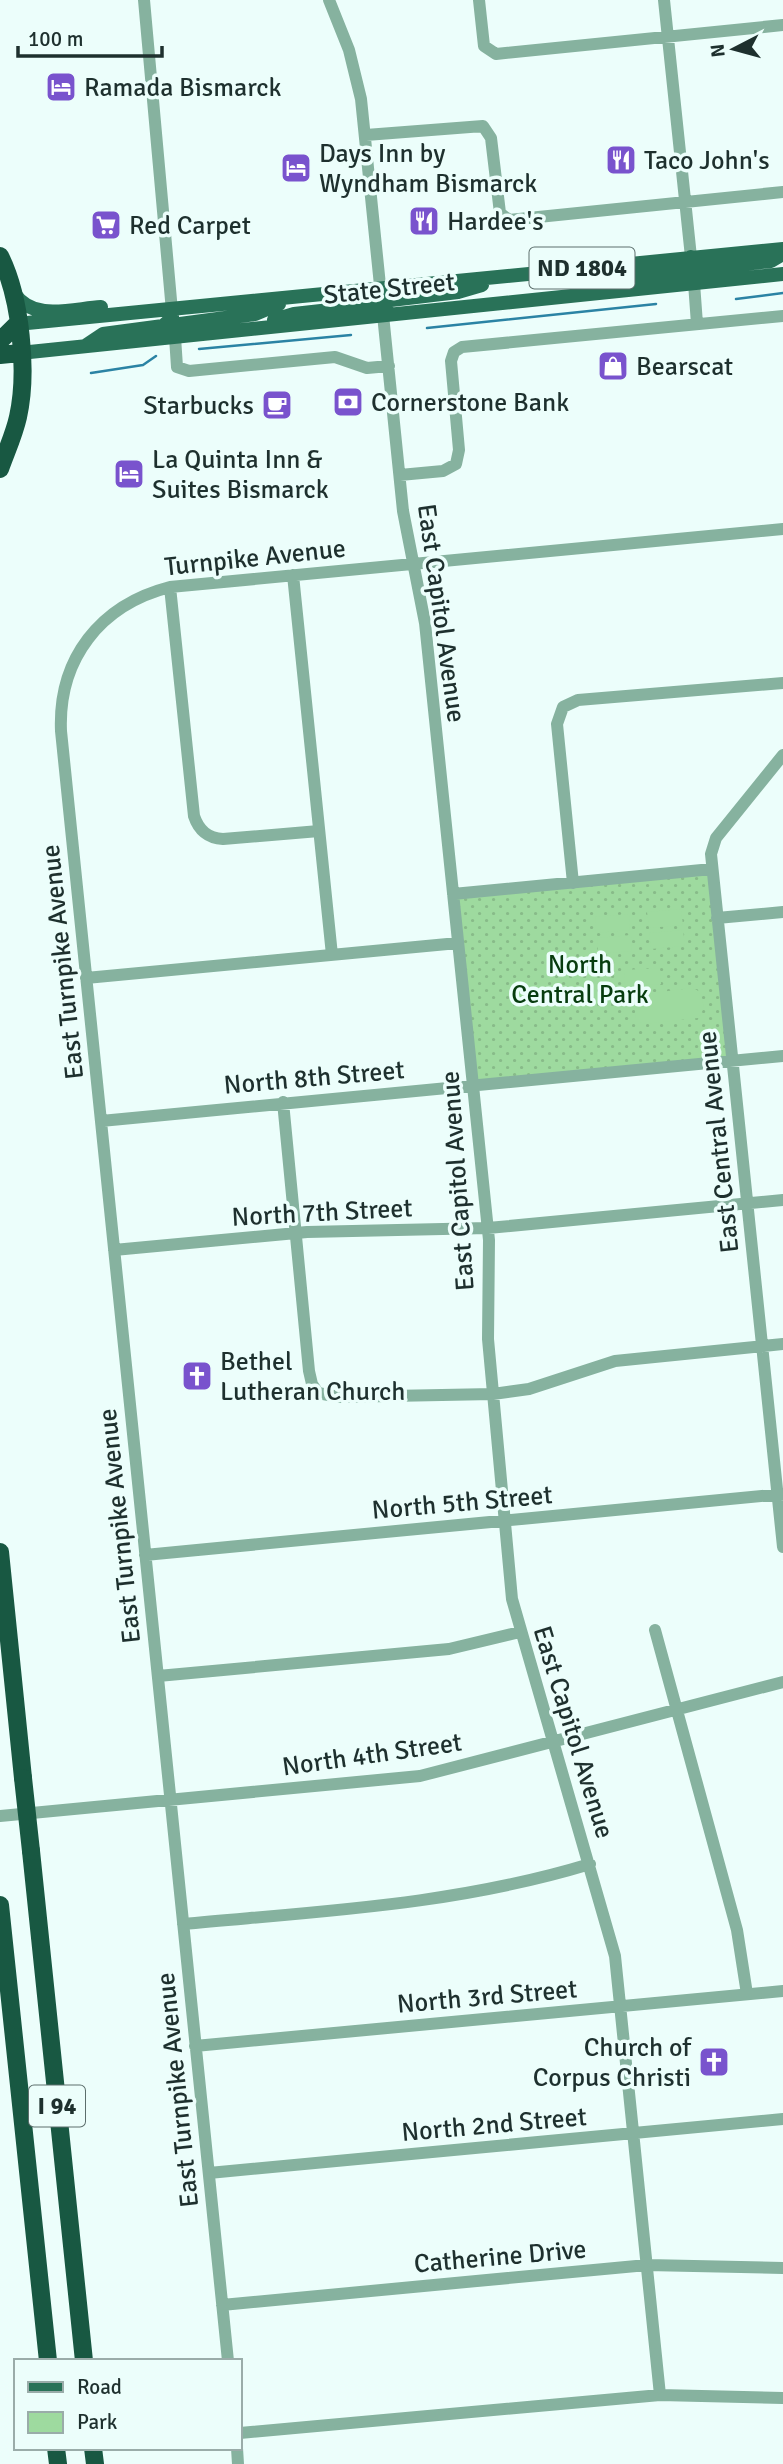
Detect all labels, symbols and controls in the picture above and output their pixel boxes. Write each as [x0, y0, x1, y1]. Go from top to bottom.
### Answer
scale bar [18, 14, 161, 58]
north arrow [699, 14, 769, 84]
text: 100 m [28, 26, 83, 52]
text: N [705, 43, 731, 58]
hotel icon: Ramada Bismarck [44, 70, 78, 104]
place label: Ramada Bismarck [84, 72, 282, 104]
place label: Days Inn by Wyndham Bismarck [319, 138, 537, 200]
restaurant icon: Taco John's [604, 143, 638, 177]
place label: Taco John's [644, 145, 770, 177]
hotel icon: Days Inn by Wyndham Bismarck [279, 151, 313, 185]
restaurant icon: Hardee's [407, 204, 441, 238]
place label: Hardee's [447, 206, 544, 238]
supermarket icon: Red Carpet [89, 208, 123, 242]
place label: Red Carpet [129, 210, 251, 242]
road number: ND 1804 [530, 247, 634, 288]
street label: State Street [322, 266, 456, 312]
shop icon: Bearscat [596, 349, 630, 383]
place label: Bearscat [636, 351, 733, 383]
bank icon: Cornerstone Bank [331, 385, 365, 419]
place label: Cornerstone Bank [371, 387, 569, 419]
cafe icon: Starbucks [260, 388, 294, 422]
place label: Starbucks [143, 390, 254, 422]
place label: La Quinta Inn & Suites Bismarck [152, 444, 329, 506]
hotel icon: La Quinta Inn & Suites Bismarck [112, 457, 146, 491]
street label: East Capitol Avenue [410, 502, 472, 724]
street label: Turnpike Avenue [163, 533, 347, 583]
street label: East Turnpike Avenue [35, 843, 91, 1081]
park label: North Central Park [511, 949, 649, 1011]
street label: East Central Avenue [691, 1029, 747, 1254]
street label: North 8th Street [223, 1054, 406, 1102]
street label: East Capitol Avenue [434, 1070, 482, 1292]
street label: North 7th Street [231, 1192, 413, 1234]
place label: Bethel Lutheran Church [220, 1346, 405, 1408]
church icon: Bethel Lutheran Church [180, 1359, 214, 1393]
street label: East Turnpike Avenue [92, 1407, 148, 1645]
street label: North 5th Street [371, 1479, 554, 1527]
street label: East Capitol Avenue [526, 1622, 621, 1842]
street label: North 4th Street [280, 1727, 464, 1783]
street label: East Turnpike Avenue [150, 1971, 206, 2209]
street label: North 3rd Street [396, 1973, 579, 2021]
place label: Church of Corpus Christi [533, 2032, 692, 2094]
church icon: Church of Corpus Christi [697, 2045, 731, 2079]
road number: I 94 [29, 2085, 85, 2126]
street label: North 2nd Street [400, 2101, 588, 2149]
street label: Catherine Drive [413, 2234, 588, 2280]
legend [14, 2359, 242, 2450]
text: Road [77, 2374, 122, 2400]
text: Park [77, 2409, 118, 2435]

